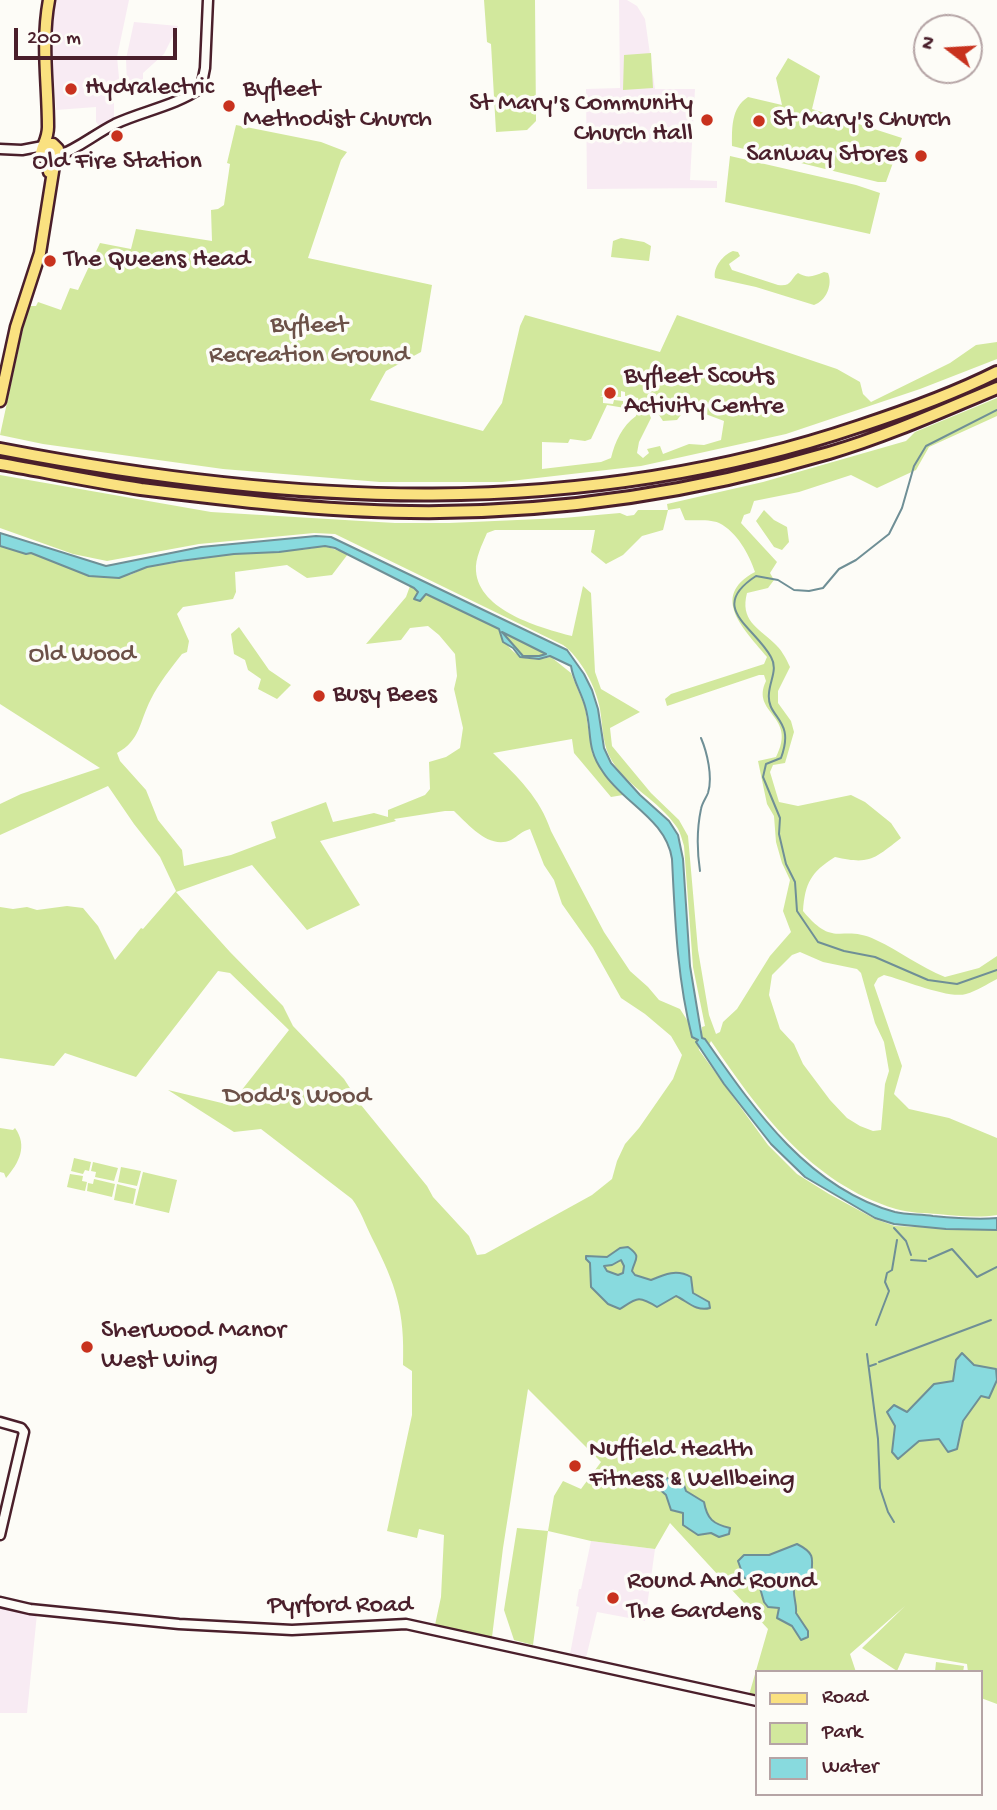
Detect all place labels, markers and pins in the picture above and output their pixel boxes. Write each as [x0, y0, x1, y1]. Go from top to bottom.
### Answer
place label: Hydralectric [85, 73, 214, 105]
place label: Byfleet Methodist Church [243, 75, 432, 136]
marker: Hydralectric [63, 81, 79, 97]
place label: St Mary's Community Church Hall [469, 89, 693, 150]
marker: Byfleet Methodist Church [221, 98, 237, 114]
place label: St Mary's Church [773, 105, 951, 137]
marker: St Mary's Community Church Hall [699, 112, 715, 128]
marker: St Mary's Church [751, 113, 767, 129]
marker: Old Fire Station [109, 128, 125, 144]
place label: Sanway Stores [746, 140, 907, 172]
place label: Old Fire Station [32, 147, 202, 179]
marker: Sanway Stores [913, 148, 929, 164]
place label: The Queens Head [64, 245, 250, 277]
marker: The Queens Head [42, 253, 58, 269]
place label: Byfleet Scouts Activity Centre [624, 362, 784, 424]
marker: Byfleet Scouts Activity Centre [602, 385, 618, 401]
place label: Busy Bees [333, 680, 437, 712]
marker: Busy Bees [311, 688, 327, 704]
place label: Sherwood Manor West Wing [101, 1316, 286, 1378]
marker: Sherwood Manor West Wing [79, 1339, 95, 1355]
place label: Nuffield Health Fitness & Wellbeing [589, 1435, 795, 1496]
marker: Nuffield Health Fitness & Wellbeing [567, 1458, 583, 1474]
place label: Round And Round The Gardens [627, 1567, 816, 1628]
marker: Round And Round The Gardens [605, 1590, 621, 1606]

